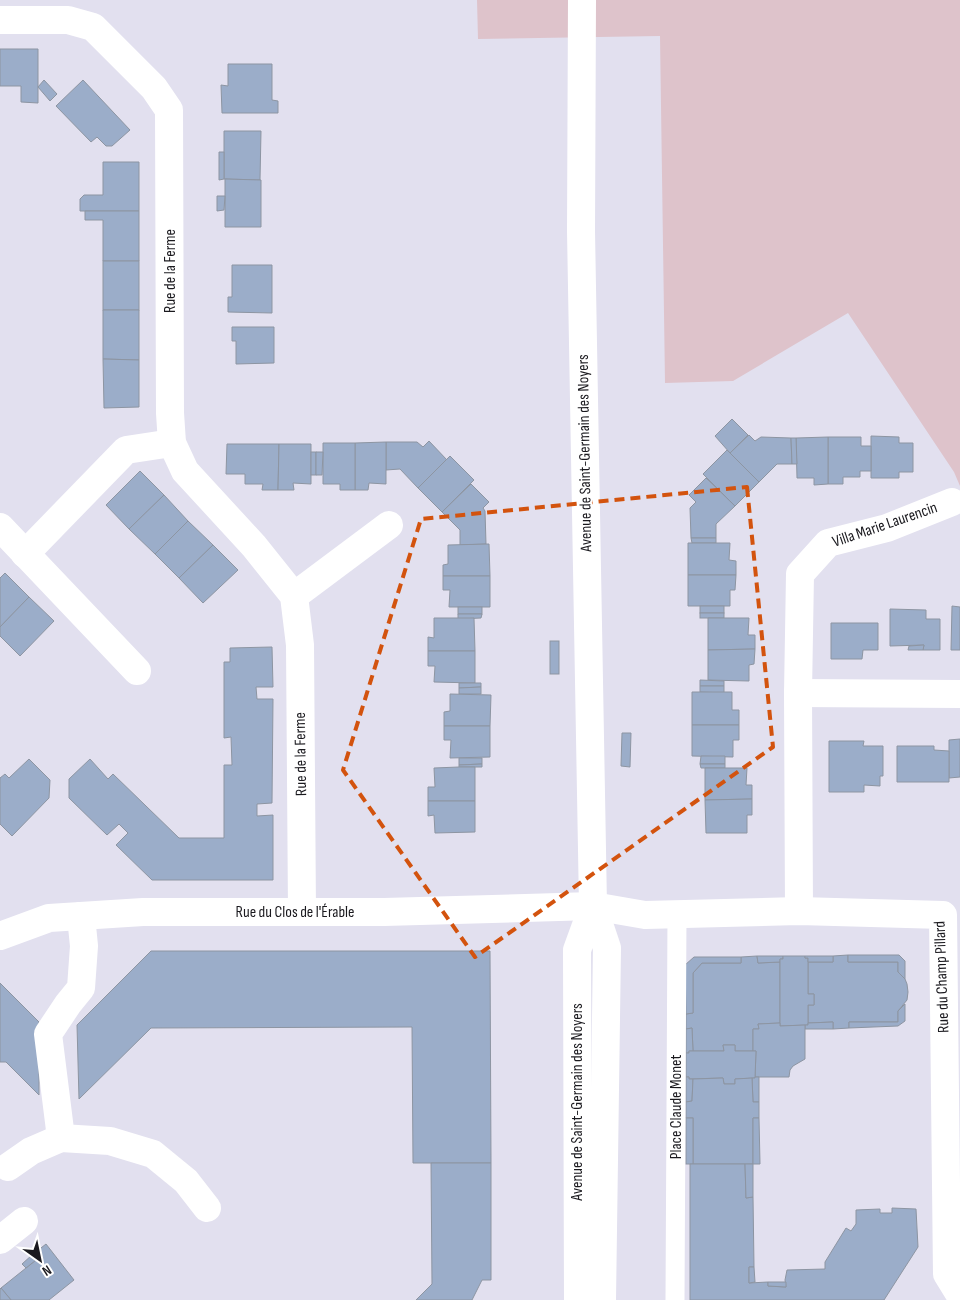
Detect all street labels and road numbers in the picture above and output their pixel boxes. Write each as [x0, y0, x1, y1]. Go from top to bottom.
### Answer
street label: Rue de la Ferme [161, 229, 180, 313]
street label: Avenue de Saint-Germain des Noyers [574, 354, 596, 553]
street label: Villa Marie Laurencin [830, 498, 940, 552]
street label: Rue de la Ferme [291, 712, 311, 796]
street label: Rue du Clos de l'Érable [236, 903, 354, 922]
street label: Rue du Champ Pillard [931, 921, 953, 1033]
street label: Avenue de Saint-Germain des Noyers [568, 1003, 587, 1202]
street label: Place Claude Monet [667, 1055, 686, 1159]

